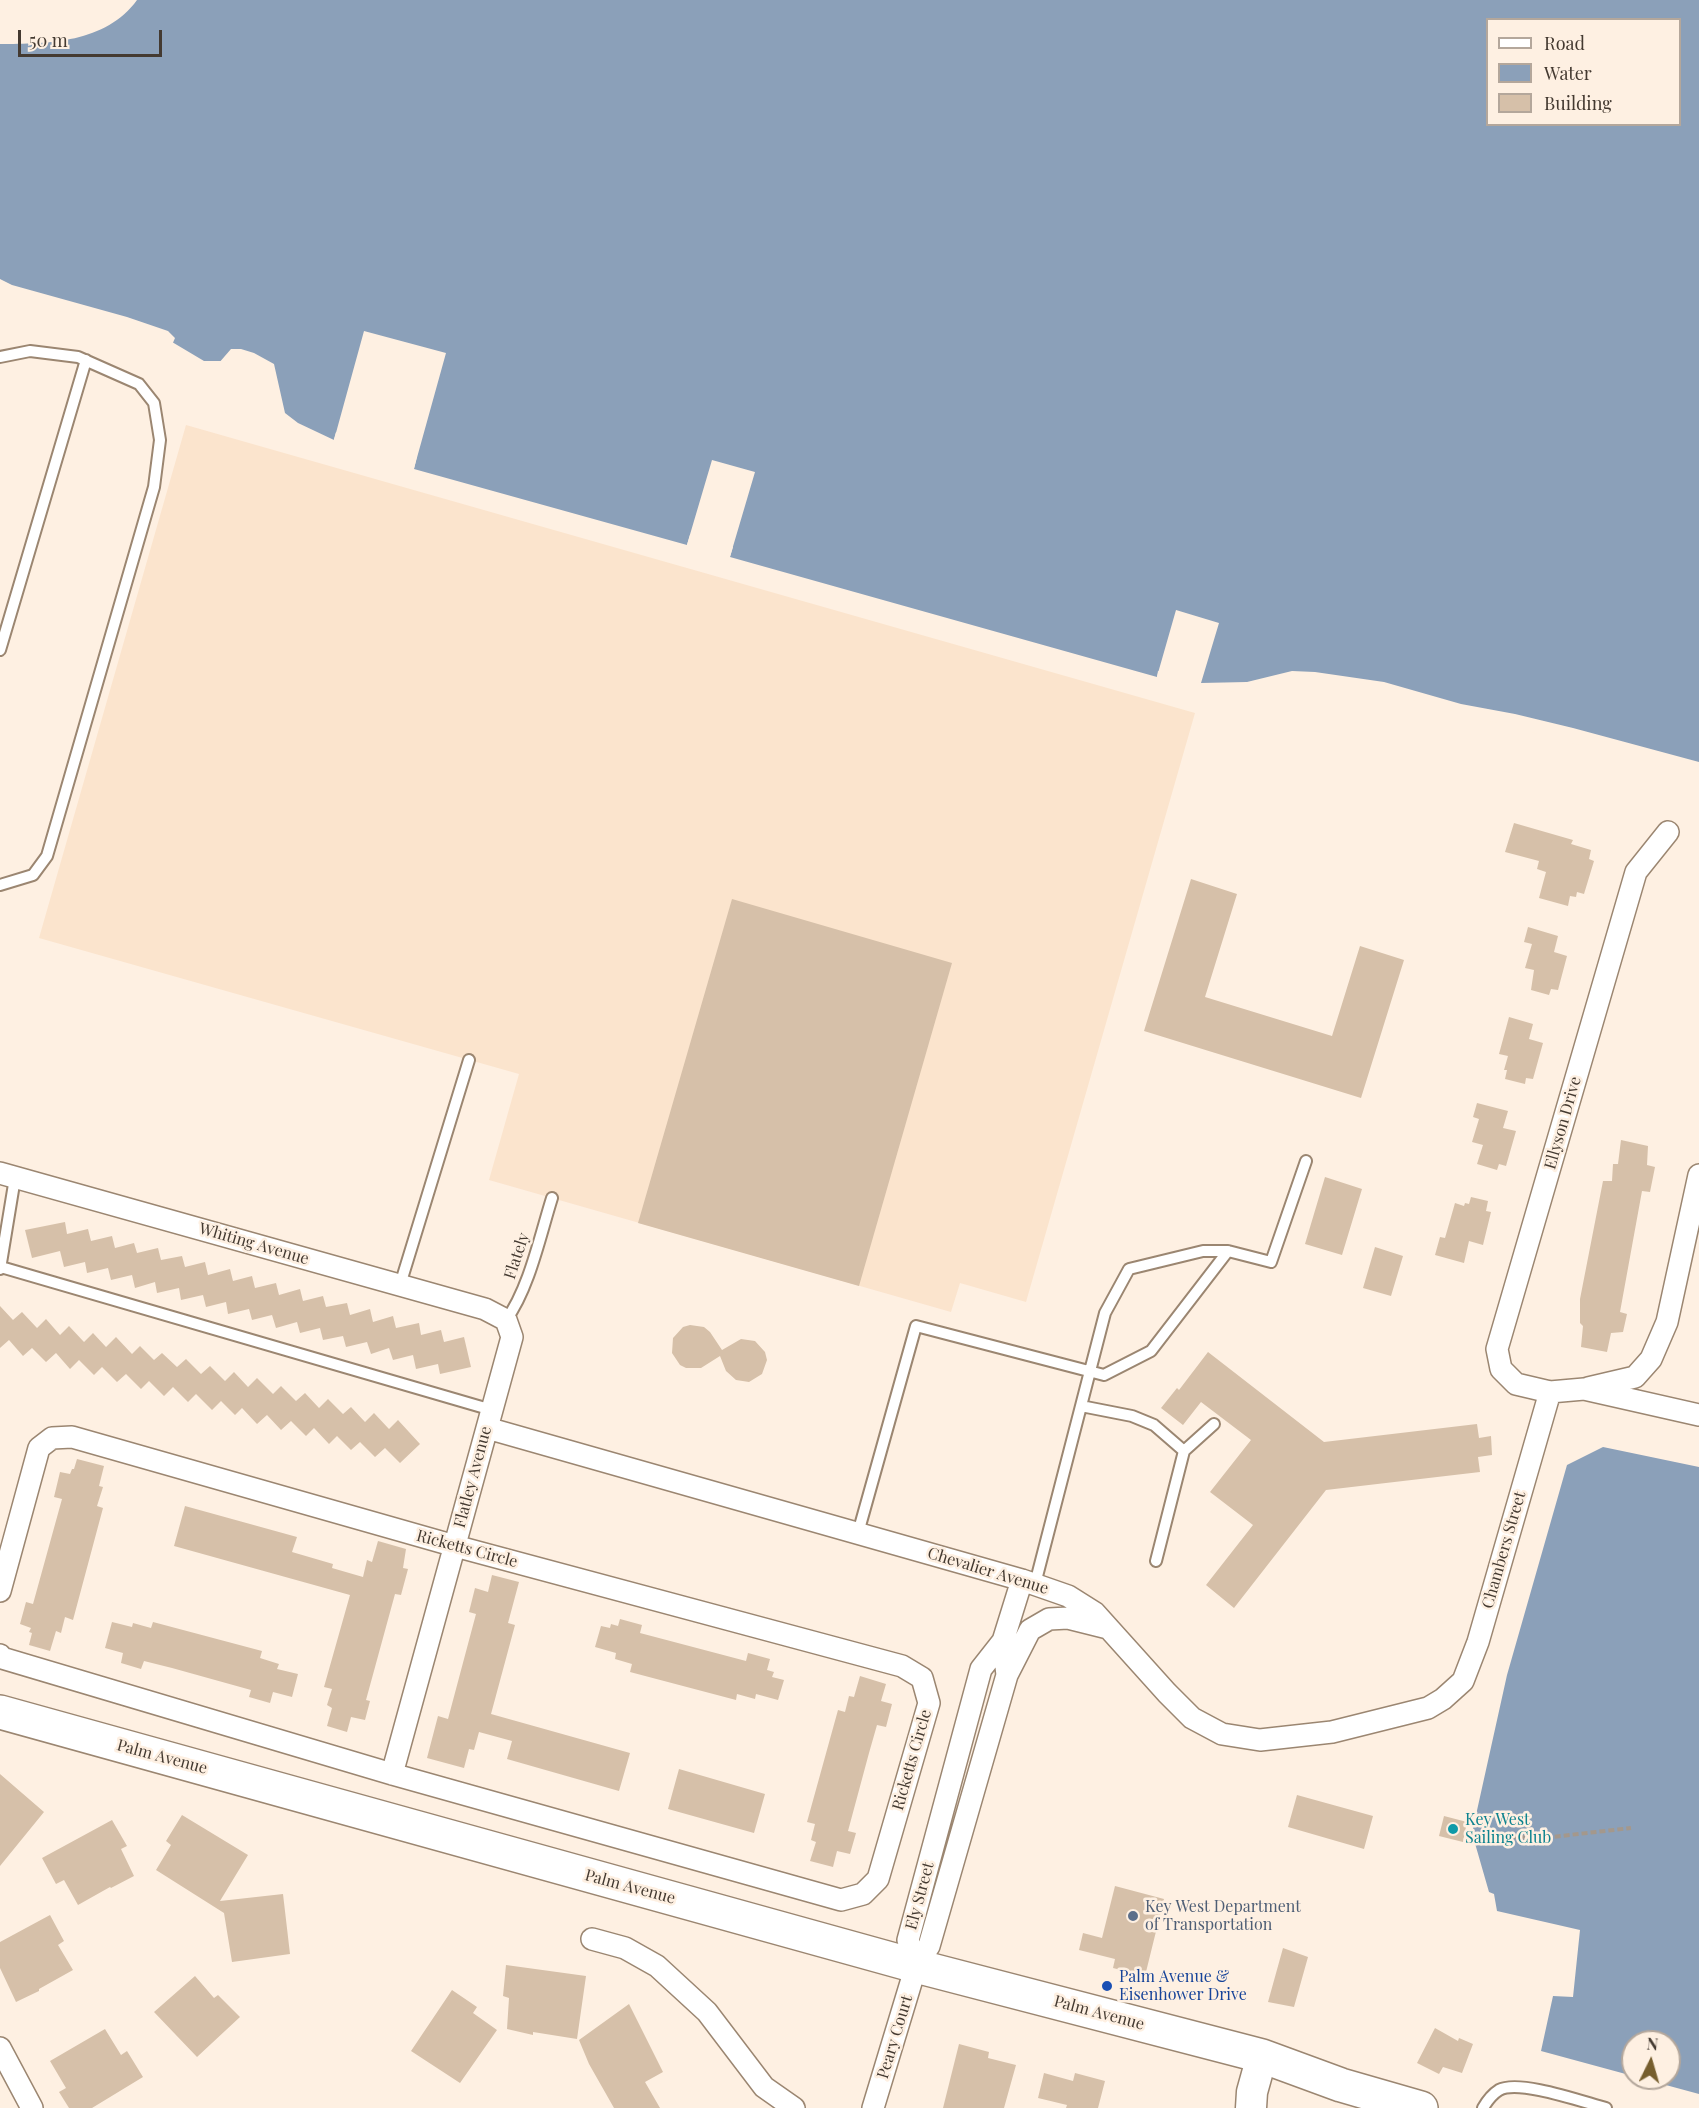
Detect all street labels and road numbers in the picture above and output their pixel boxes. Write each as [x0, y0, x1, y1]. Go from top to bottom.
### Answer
street label: Ellyson Drive [1541, 1074, 1585, 1172]
street label: Whiting Avenue [197, 1219, 311, 1269]
street label: Flately [500, 1230, 534, 1282]
street label: Flatley Avenue [450, 1424, 496, 1530]
street label: Chambers Street [1478, 1489, 1530, 1611]
street label: Ricketts Circle [414, 1526, 520, 1572]
street label: Chevalier Avenue [925, 1543, 1051, 1599]
street label: Ricketts Circle [888, 1707, 936, 1813]
street label: Palm Avenue [115, 1736, 209, 1778]
street label: Ely Street [902, 1860, 938, 1932]
street label: Palm Avenue [583, 1866, 677, 1908]
street label: Palm Avenue [1052, 1992, 1146, 2034]
street label: Peary Court [873, 1993, 917, 2081]

